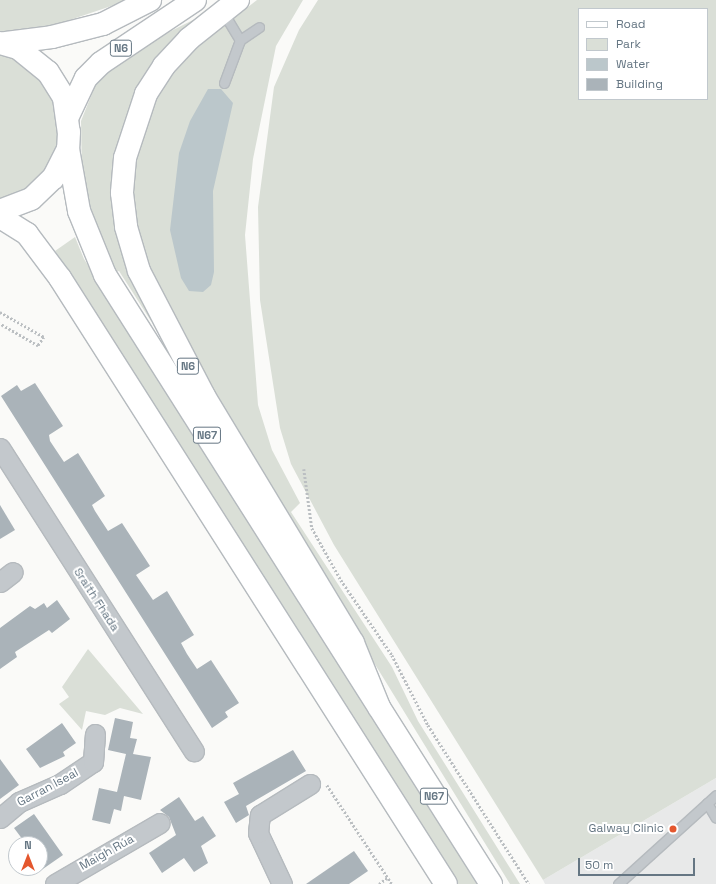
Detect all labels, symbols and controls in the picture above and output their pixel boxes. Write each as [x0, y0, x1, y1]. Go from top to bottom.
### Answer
legend [578, 8, 708, 100]
text: Road [616, 16, 645, 32]
text: Park [616, 36, 641, 52]
road number: N6 [109, 39, 133, 57]
text: Water [616, 56, 650, 72]
text: Building [616, 76, 663, 92]
road number: N6 [176, 357, 200, 375]
road number: N67 [192, 426, 222, 444]
street label: Sraith Fhada [70, 566, 122, 634]
street label: Garran Iseal [15, 766, 81, 810]
road number: N67 [419, 787, 449, 805]
place label: Galway Clinic [588, 822, 664, 836]
marker: Galway Clinic [667, 823, 679, 835]
street label: Maigh Rúa [77, 832, 137, 874]
north arrow [8, 836, 48, 876]
text: N [24, 838, 32, 852]
scale bar [580, 850, 697, 876]
text: 50 m [585, 857, 613, 873]

